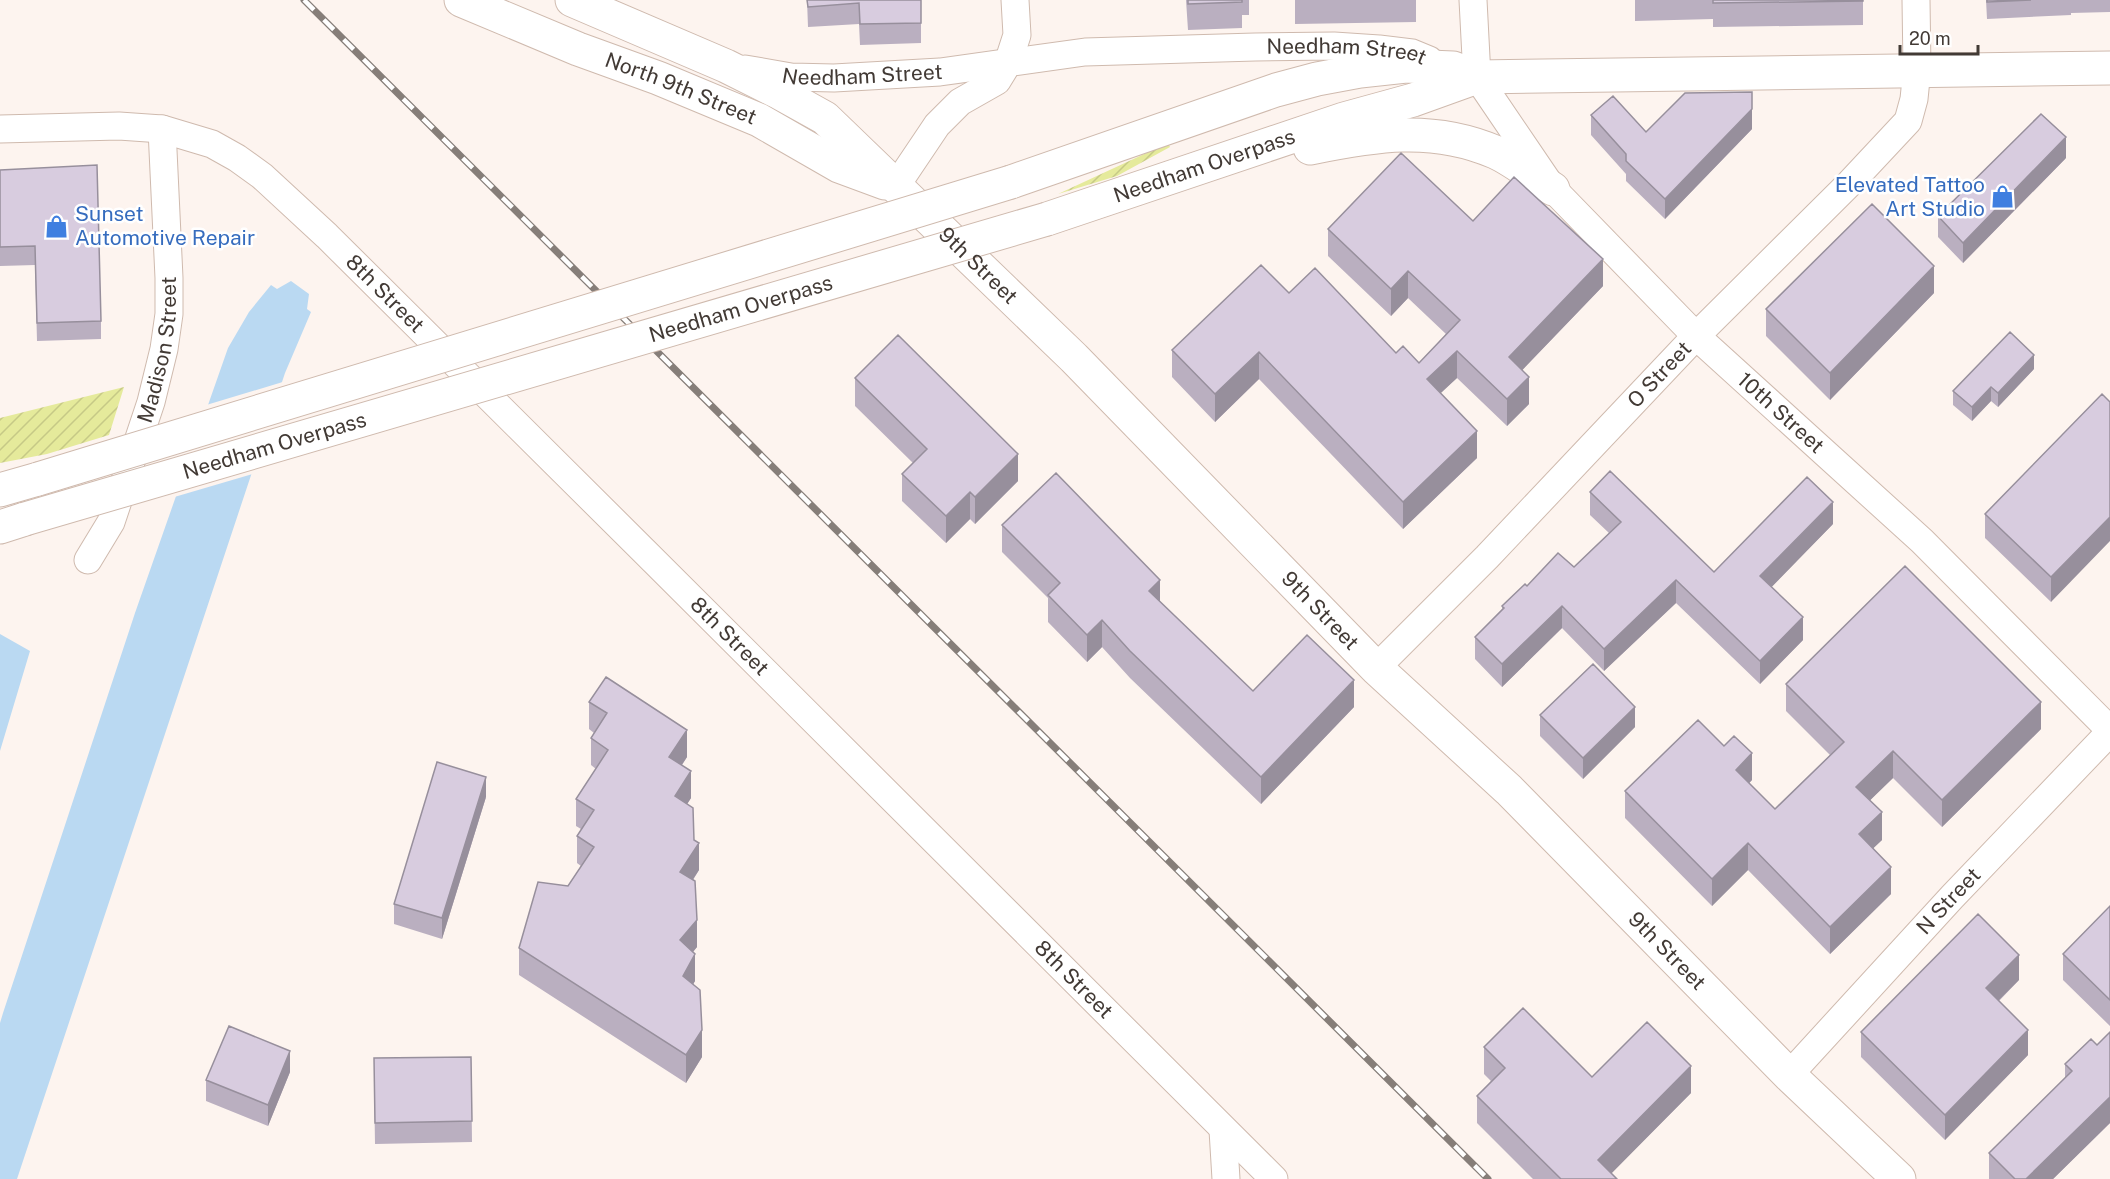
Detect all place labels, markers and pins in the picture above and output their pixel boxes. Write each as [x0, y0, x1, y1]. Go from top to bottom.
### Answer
place label: Elevated Tattoo Art Studio [1835, 172, 1985, 221]
shop icon: Elevated Tattoo Art Studio [1990, 184, 2016, 210]
place label: Sunset Automotive Repair [75, 201, 255, 250]
shop icon: Sunset Automotive Repair [44, 213, 70, 239]

